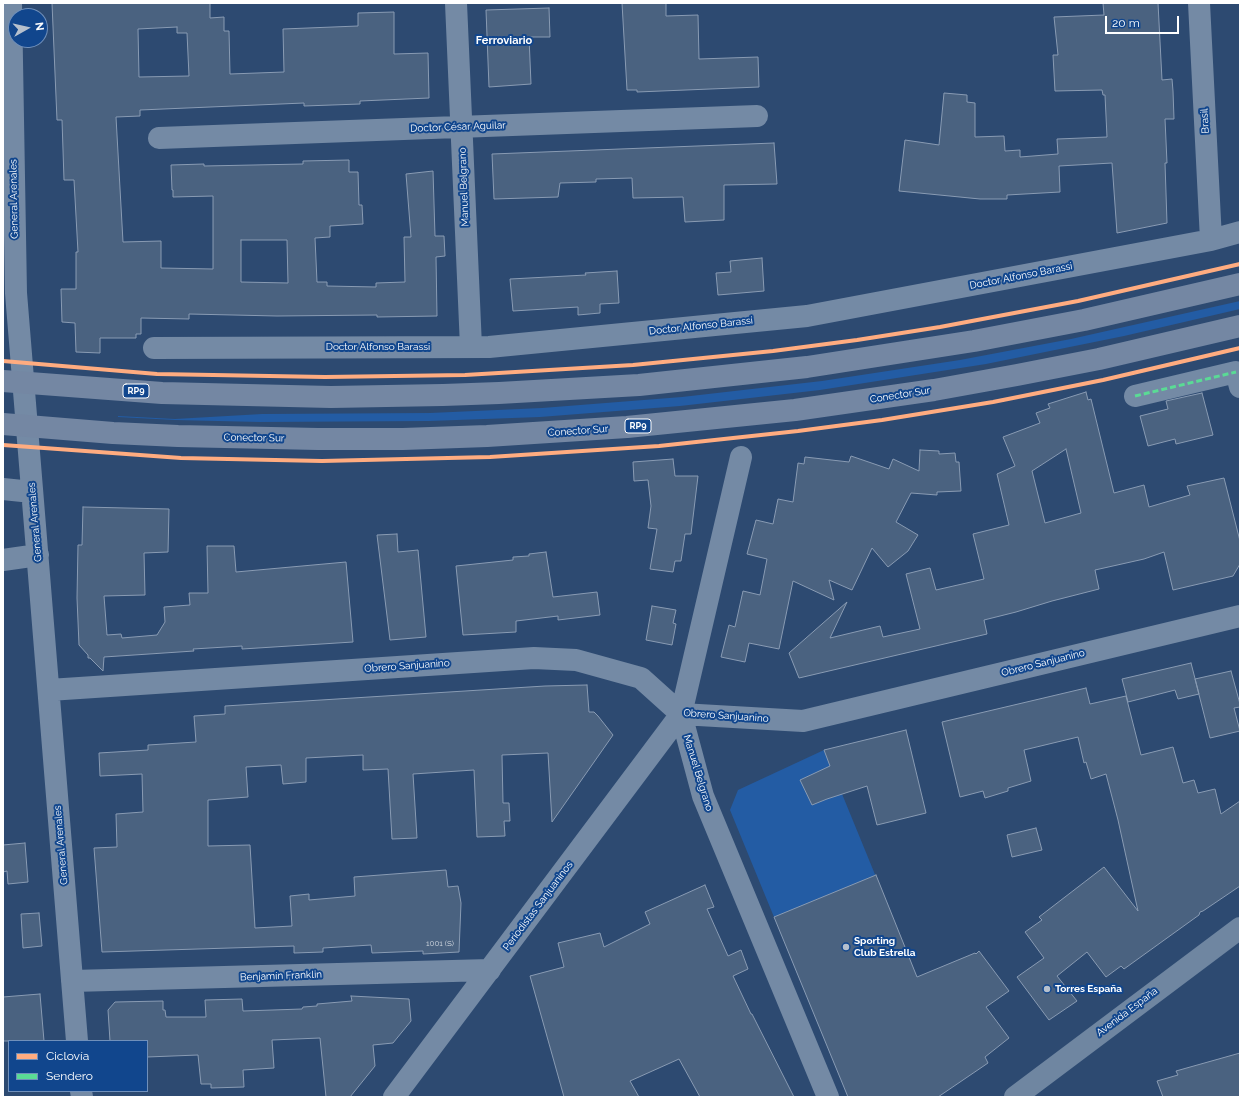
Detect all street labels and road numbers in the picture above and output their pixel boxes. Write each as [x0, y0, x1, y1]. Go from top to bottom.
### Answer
street label: Brasil [1198, 108, 1212, 134]
street label: Doctor César Aguilar [410, 119, 506, 135]
street label: Manuel Belgrano [457, 147, 471, 227]
street label: General Arenales [7, 159, 21, 239]
street label: Doctor Alfonso Barassi [969, 260, 1073, 292]
street label: Doctor Alfonso Barassi [648, 315, 754, 337]
street label: Doctor Alfonso Barassi [326, 341, 430, 353]
road number: RP9 [123, 384, 149, 398]
street label: Conector Sur [869, 384, 931, 406]
road number: RP9 [625, 419, 651, 433]
street label: Conector Sur [547, 423, 609, 439]
street label: Conector Sur [224, 431, 284, 445]
street label: General Arenales [26, 482, 44, 562]
street label: Obrero Sanjuanino [1000, 647, 1086, 679]
street label: Obrero Sanjuanino [364, 657, 450, 675]
street label: Obrero Sanjuanino [683, 707, 769, 725]
street label: Manuel Belgrano [681, 733, 715, 813]
street label: General Arenales [52, 805, 70, 885]
street label: Periodistas Sanjuaninos [501, 859, 575, 953]
street label: Benjamín Franklin [240, 969, 322, 983]
street label: Avenida España [1094, 985, 1160, 1039]

